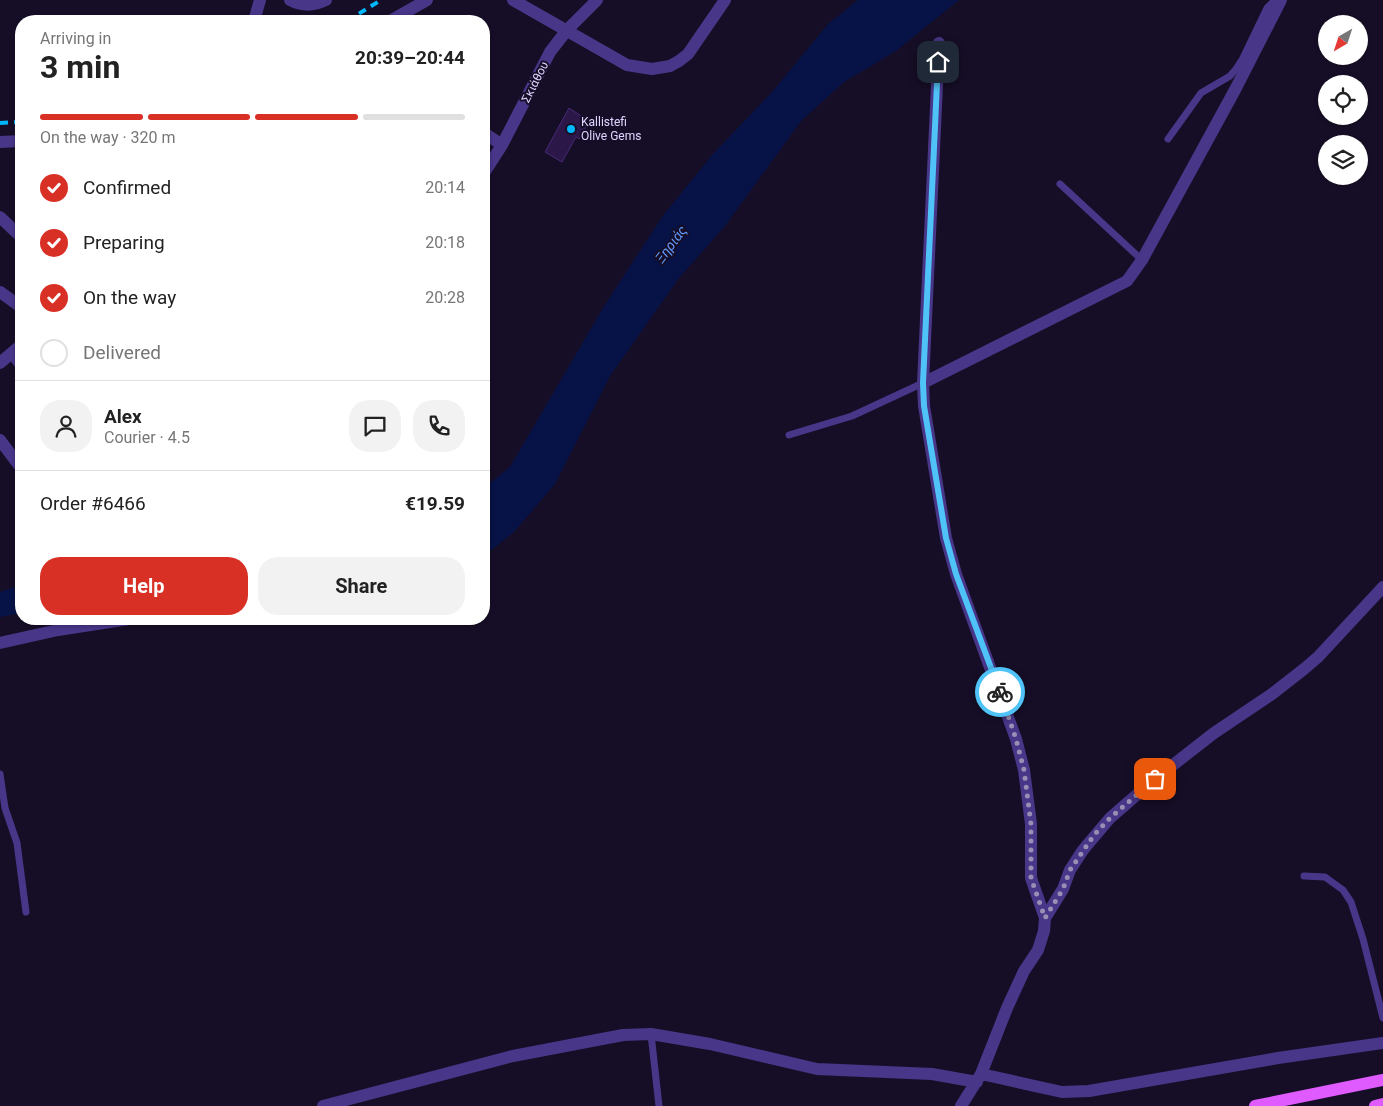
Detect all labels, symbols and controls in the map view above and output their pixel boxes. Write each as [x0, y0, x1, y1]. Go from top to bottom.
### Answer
north arrow [1318, 15, 1368, 65]
map controls [1318, 15, 1368, 185]
text: Arriving in [40, 29, 111, 48]
pin [917, 41, 959, 83]
text: 20:39–20:44 [355, 46, 465, 69]
text: 3 min [40, 48, 120, 86]
icon: home [924, 48, 952, 76]
street label: Σκιάθου [519, 59, 551, 105]
button: locate [1318, 75, 1368, 125]
place label: Kallistefi Olive Gems [581, 115, 641, 143]
marker: Kallistefi Olive Gems [565, 123, 577, 135]
text: On the way · 320 m [40, 128, 176, 147]
button: layers [1318, 135, 1368, 185]
icon: check [40, 174, 68, 202]
text: Confirmed [83, 176, 171, 199]
text: 20:14 [425, 178, 465, 197]
water label: Ξηριάς [652, 222, 690, 266]
icon: check [40, 229, 68, 257]
text: Preparing [83, 231, 165, 254]
text: 20:18 [425, 233, 465, 252]
icon: check [40, 284, 68, 312]
text: On the way [83, 286, 176, 309]
text: 20:28 [425, 288, 465, 307]
text: Delivered [83, 341, 161, 364]
button: person [40, 400, 92, 452]
button: chat [349, 400, 401, 452]
button: phone [413, 400, 465, 452]
text: Alex [104, 405, 142, 428]
text: Courier · 4.5 [104, 428, 190, 447]
text: Order #6466 [40, 492, 146, 515]
text: €19.59 [405, 492, 465, 515]
button: Help [40, 557, 248, 615]
button: Share [258, 557, 465, 615]
courier [975, 667, 1025, 717]
icon: bike [986, 678, 1014, 706]
pin [1134, 758, 1176, 800]
icon: bag [1141, 765, 1169, 793]

